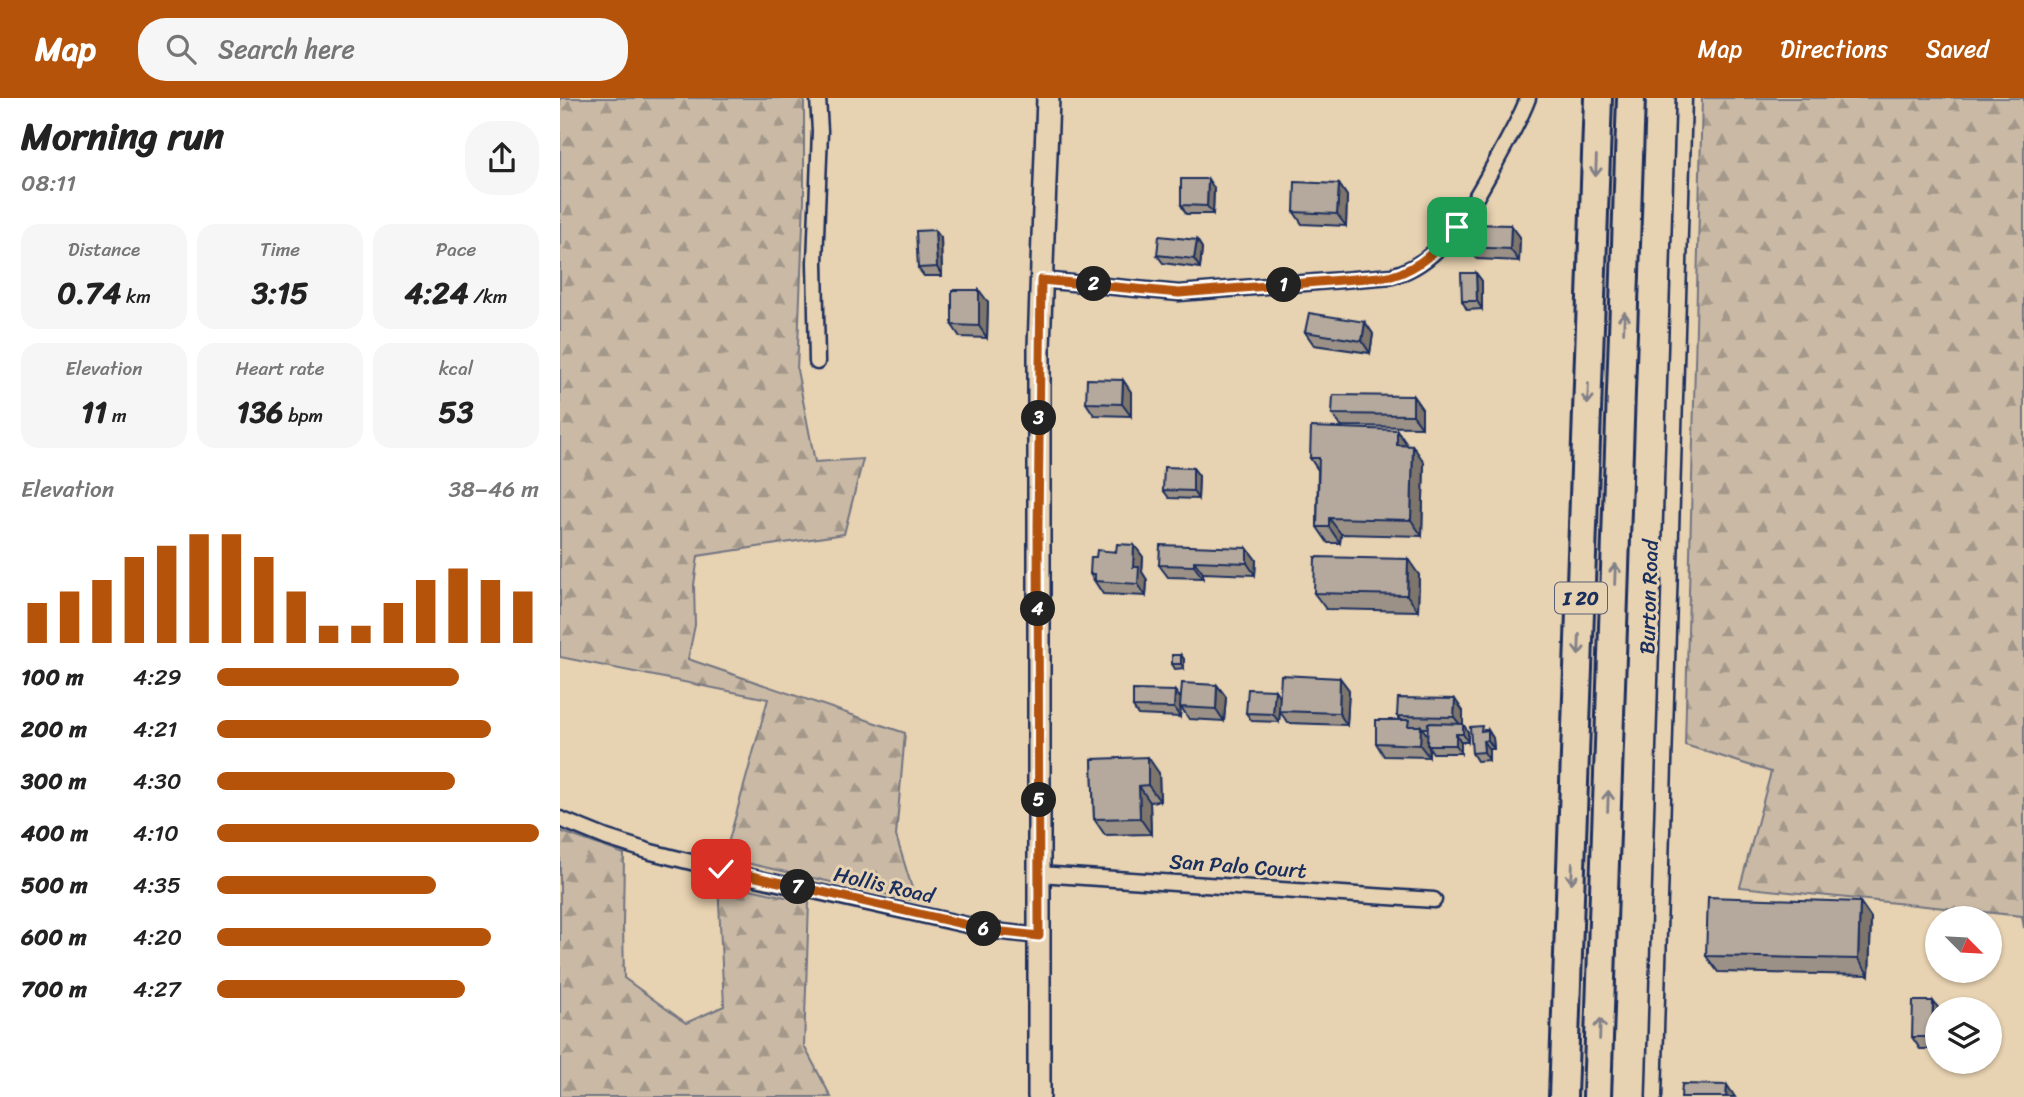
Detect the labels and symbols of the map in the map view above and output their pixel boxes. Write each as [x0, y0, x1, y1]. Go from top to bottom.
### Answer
one-way arrow [1589, 154, 1602, 177]
pin [1427, 197, 1487, 257]
pin: 2 [1076, 266, 1112, 302]
pin: 1 [1266, 268, 1302, 302]
one-way arrow [1617, 311, 1630, 334]
one-way arrow [1581, 382, 1595, 405]
pin: 3 [1022, 400, 1056, 436]
street label: Burton Road [1628, 537, 1670, 655]
one-way arrow [1609, 563, 1622, 586]
road number: I 20 [1555, 583, 1607, 614]
pin: 4 [1021, 592, 1056, 626]
one-way arrow [1573, 634, 1586, 657]
pin: 5 [1022, 782, 1056, 818]
one-way arrow [1602, 790, 1615, 813]
pin [691, 839, 751, 899]
street label: San Palo Court [1168, 842, 1308, 890]
street label: Hollis Road [830, 855, 940, 915]
one-way arrow [1565, 861, 1578, 884]
pin: 7 [780, 870, 816, 904]
north arrow [1925, 906, 2002, 984]
pin: 6 [966, 912, 1002, 946]
one-way arrow [1593, 1018, 1606, 1041]

